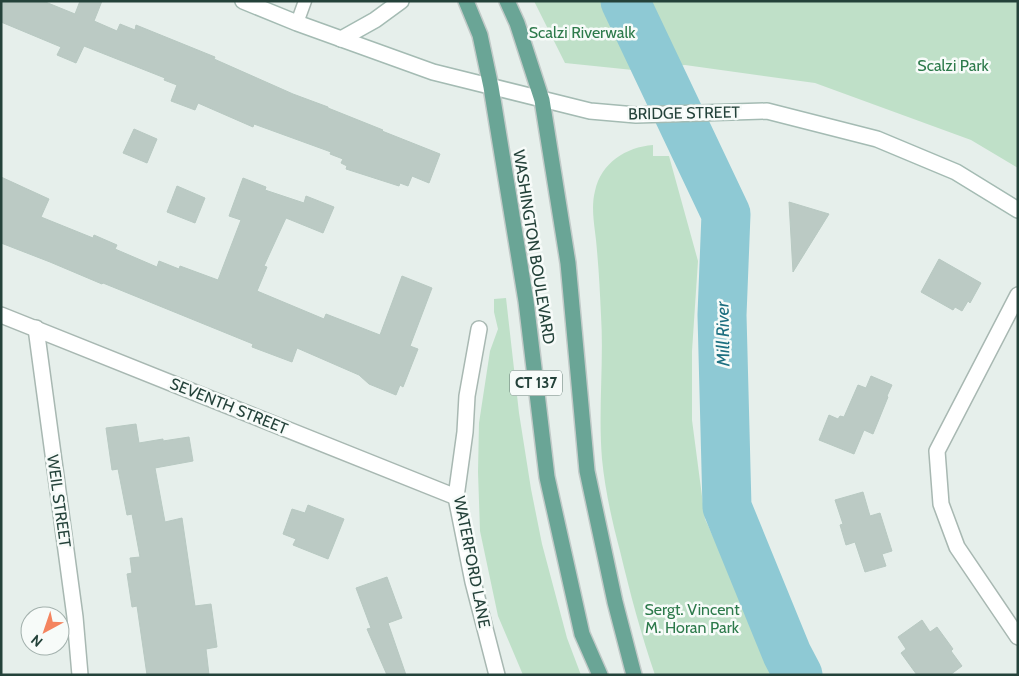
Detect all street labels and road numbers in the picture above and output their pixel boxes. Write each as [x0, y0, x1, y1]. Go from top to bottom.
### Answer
street label: BRIDGE STREET [628, 103, 741, 123]
street label: WASHINGTON BOULEVARD [509, 148, 559, 346]
road number: CT 137 [510, 370, 562, 396]
street label: SEVENTH STREET [167, 374, 291, 438]
street label: WEIL STREET [43, 453, 75, 549]
street label: WATERFORD LANE [450, 494, 494, 630]

